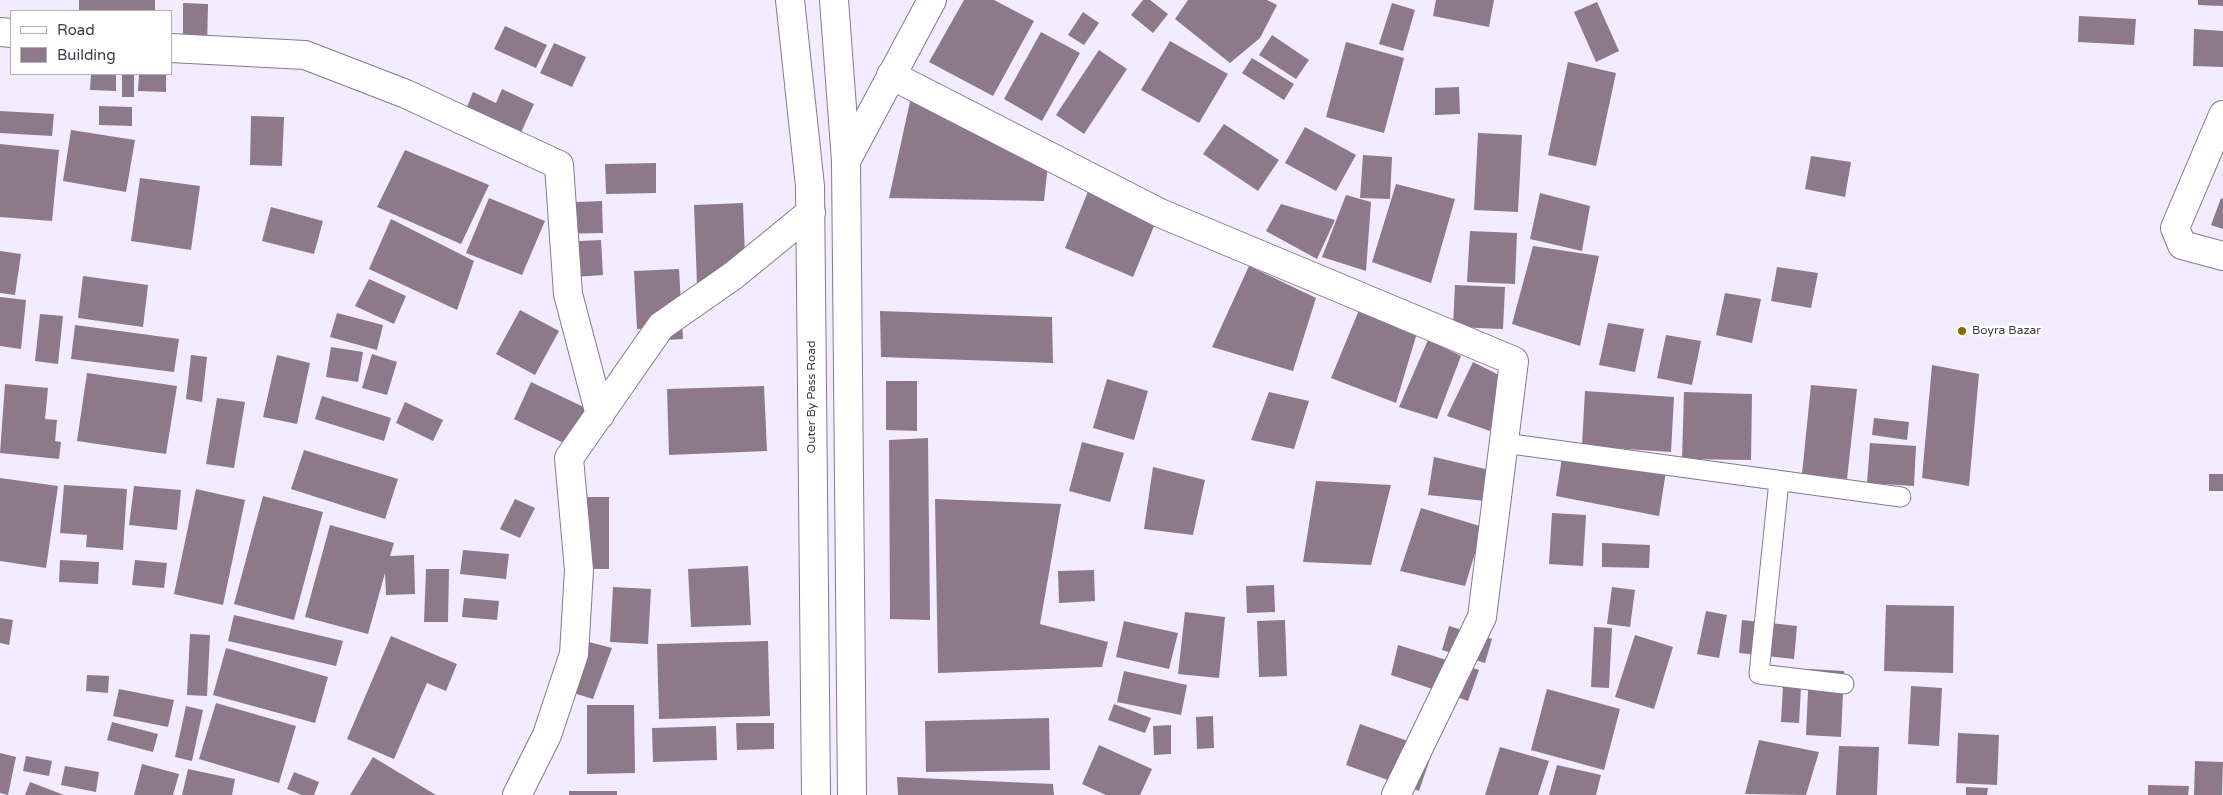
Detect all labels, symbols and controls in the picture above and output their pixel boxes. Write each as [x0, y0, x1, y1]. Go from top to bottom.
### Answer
legend [10, 10, 172, 75]
text: Road [57, 21, 95, 39]
text: Building [57, 46, 116, 64]
place label: Boyra Bazar [1972, 324, 2041, 338]
marker: Boyra Bazar [1956, 325, 1968, 337]
street label: Outer By Pass Road [805, 341, 819, 453]

